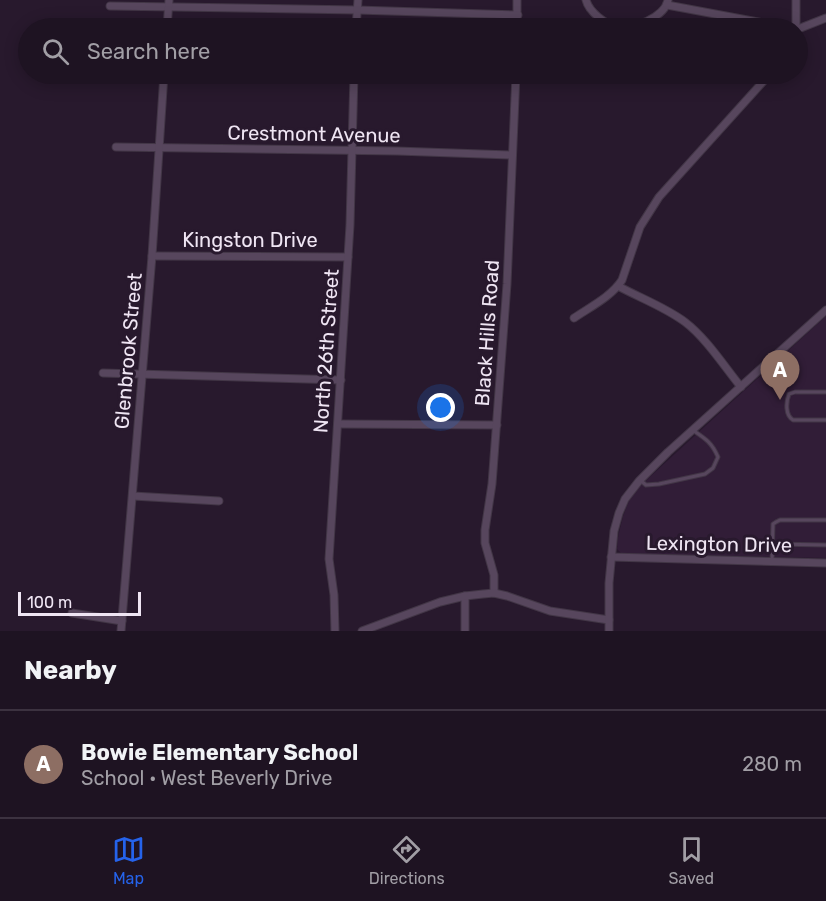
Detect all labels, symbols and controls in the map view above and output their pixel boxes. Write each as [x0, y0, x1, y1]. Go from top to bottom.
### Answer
search box [18, 18, 808, 84]
icon: search [39, 35, 72, 68]
text: Search here [87, 38, 210, 65]
street label: Crestmont Avenue [227, 120, 401, 148]
street label: Kingston Drive [182, 228, 318, 252]
street label: Black Hills Road [470, 259, 504, 407]
street label: North 26th Street [308, 268, 344, 434]
street label: Glenbrook Street [109, 272, 147, 430]
pin: A [760, 350, 800, 400]
your location [426, 393, 455, 422]
street label: Lexington Drive [646, 531, 792, 557]
scale bar [18, 589, 141, 616]
text: 100 m [27, 593, 72, 612]
text: Nearby [24, 655, 117, 686]
text: Bowie Elementary School [81, 739, 358, 766]
text: A [36, 752, 51, 776]
text: 280 m [742, 752, 802, 776]
text: School · West Beverly Drive [81, 766, 332, 790]
tab: Map [112, 833, 145, 888]
tab: Directions [369, 833, 445, 888]
tab: Saved [668, 833, 714, 888]

